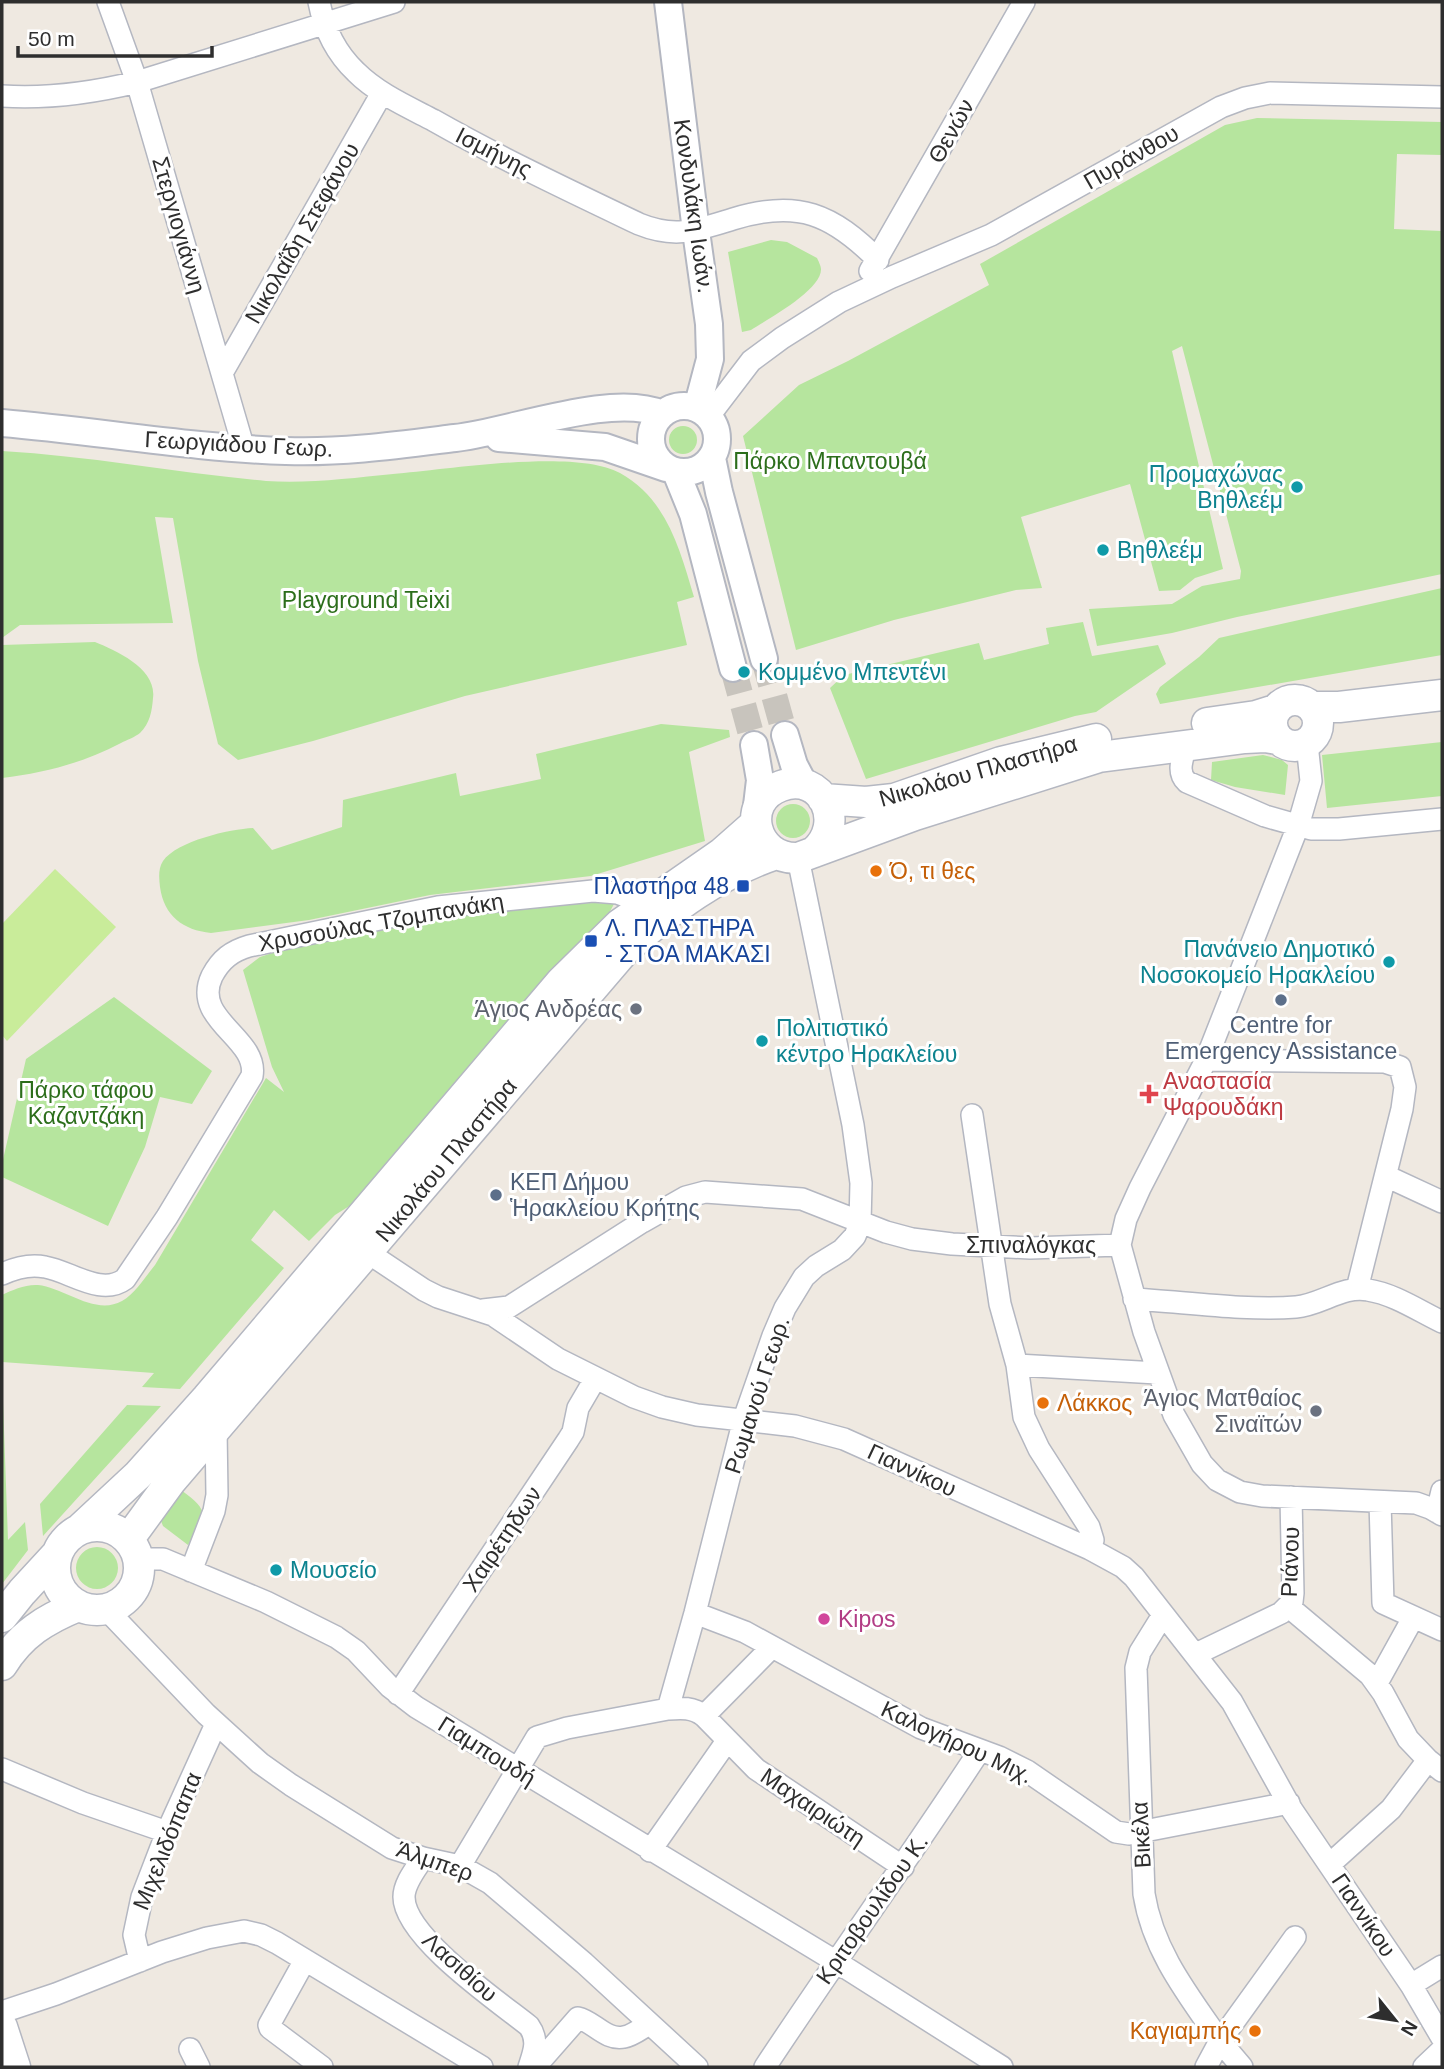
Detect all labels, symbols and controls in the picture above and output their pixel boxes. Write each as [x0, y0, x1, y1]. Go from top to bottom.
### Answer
scale bar [18, 14, 212, 58]
text: 50 m [28, 27, 75, 50]
street label: Θενών [923, 94, 979, 168]
street label: Κονδυλάκη Ιωάν. [669, 117, 719, 295]
street label: Πυράνθου [1079, 119, 1183, 195]
street label: Ισμήνης [452, 122, 536, 182]
street label: Νικολαΐδη Στεφάνου [240, 138, 364, 328]
street label: Στεργιογιάννη [147, 154, 211, 296]
street label: Γεωργιάδου Γεωρ. [144, 426, 334, 462]
park label: Πάρκο Μπαντουβά [733, 448, 927, 474]
place label: Προμαχώνας Βηθλεέμ [1149, 461, 1283, 513]
marker: Προμαχώνας Βηθλεέμ [1289, 479, 1305, 495]
place label: Βηθλεέμ [1117, 537, 1203, 563]
marker: Βηθλεέμ [1095, 542, 1111, 558]
park label: Playground Teixi [282, 587, 450, 613]
place label: Κομμένο Μπεντένι [758, 659, 946, 685]
marker: Κομμένο Μπεντένι [736, 664, 752, 680]
street label: Νικολάου Πλαστήρα [876, 730, 1080, 812]
place label: Ό, τι θες [889, 858, 975, 884]
marker: Ό, τι θες [868, 863, 884, 879]
place label: Πλαστήρα 48 [594, 873, 729, 899]
marker: Πλαστήρα 48 [735, 878, 751, 894]
street label: Χρυσούλας Τζομπανάκη [256, 888, 506, 956]
place label: Λ. ΠΛΑΣΤΗΡΑ - ΣΤΟΑ ΜΑΚΑΣΙ [605, 915, 771, 967]
marker: Λ. ΠΛΑΣΤΗΡΑ - ΣΤΟΑ ΜΑΚΑΣΙ [583, 933, 599, 949]
place label: Πανάνειο Δημοτικό Νοσοκομείο Ηρακλείου [1140, 936, 1375, 988]
marker: Πανάνειο Δημοτικό Νοσοκομείο Ηρακλείου [1381, 954, 1397, 970]
marker: Centre for Emergency Assistance [1273, 992, 1289, 1008]
place label: Άγιος Ανδρέας [475, 996, 622, 1022]
marker: Άγιος Ανδρέας [628, 1001, 644, 1017]
place label: Centre for Emergency Assistance [1165, 1012, 1397, 1064]
place label: Πολιτιστικό κέντρο Ηρακλείου [776, 1015, 957, 1067]
marker: Πολιτιστικό κέντρο Ηρακλείου [754, 1033, 770, 1049]
place label: Αναστασία Ψαρουδάκη [1163, 1068, 1283, 1120]
street label: Νικολάου Πλαστήρα [370, 1073, 522, 1247]
park label: Πάρκο τάφου Καζαντζάκη [18, 1077, 154, 1129]
marker: Αναστασία Ψαρουδάκη [1141, 1086, 1157, 1102]
place label: ΚΕΠ Δήμου Ἡρακλείου Κρήτης [510, 1169, 700, 1221]
marker: ΚΕΠ Δήμου Ἡρακλείου Κρήτης [488, 1187, 504, 1203]
street label: Σπιναλόγκας [966, 1232, 1096, 1258]
street label: Ρωμανού Γεωρ. [719, 1313, 795, 1477]
place label: Άγιος Ματθαίος Σιναϊτών [1144, 1385, 1302, 1437]
place label: Λάκκος [1057, 1390, 1132, 1416]
marker: Λάκκος [1035, 1395, 1051, 1411]
marker: Άγιος Ματθαίος Σιναϊτών [1308, 1403, 1324, 1419]
street label: Γιαννίκου [864, 1438, 960, 1502]
street label: Χαιρέτηδων [457, 1481, 547, 1597]
street label: Ριάνου [1276, 1526, 1304, 1598]
place label: Μουσείο [290, 1557, 377, 1583]
marker: Μουσείο [268, 1562, 284, 1578]
place label: Kipos [838, 1606, 896, 1632]
marker: Kipos [816, 1611, 832, 1627]
street label: Καλογήρου Μιχ. [877, 1696, 1037, 1788]
street label: Γιαμπουδή [434, 1711, 540, 1791]
street label: Μαχαιριώτη [756, 1763, 870, 1851]
street label: Μιχελιδόπαπα [128, 1768, 206, 1914]
street label: Βικέλα [1126, 1801, 1156, 1869]
street label: Κριτοβουλίδου Κ. [811, 1829, 933, 1989]
street label: Άλμπερ [393, 1836, 477, 1886]
street label: Γιαννίκου [1327, 1868, 1401, 1962]
street label: Λασιθίου [417, 1927, 503, 2007]
north arrow [1360, 1985, 1430, 2055]
text: N [1397, 2017, 1422, 2039]
place label: Καγιαμπής [1130, 2018, 1241, 2044]
marker: Καγιαμπής [1247, 2023, 1263, 2039]

